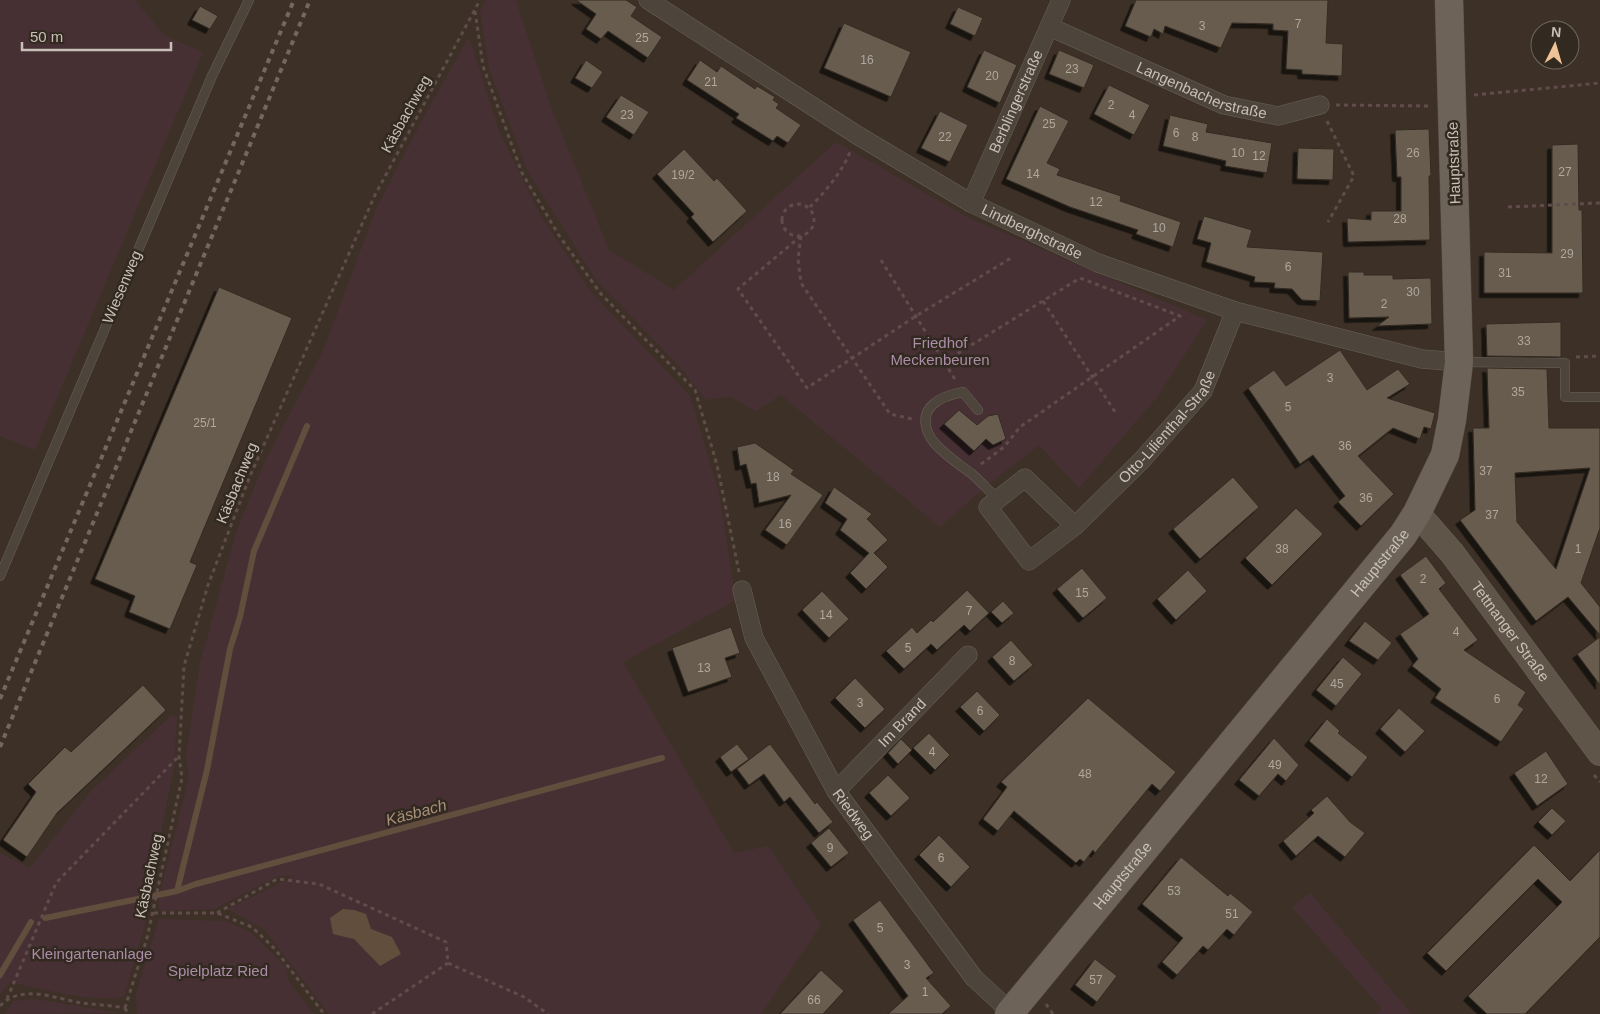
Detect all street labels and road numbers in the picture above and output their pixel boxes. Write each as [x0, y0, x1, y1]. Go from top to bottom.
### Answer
street label: Berblingerstraße [985, 47, 1046, 155]
street label: Langenbacherstraße [1134, 58, 1268, 122]
street label: Käsbachweg [377, 72, 434, 155]
street label: Hauptstraße [1444, 121, 1463, 205]
street label: Lindberghstraße [979, 200, 1085, 262]
street label: Wiesenweg [99, 248, 145, 326]
street label: Otto-Lilienthal-Straße [1115, 368, 1218, 486]
street label: Käsbachweg [213, 440, 261, 526]
street label: Hauptstraße [1347, 526, 1412, 600]
street label: Tettnanger Straße [1468, 578, 1553, 685]
street label: Im Brand [875, 695, 929, 750]
street label: Riedweg [829, 785, 878, 843]
street label: Käsbachweg [131, 832, 166, 920]
street label: Hauptstraße [1090, 838, 1155, 913]

